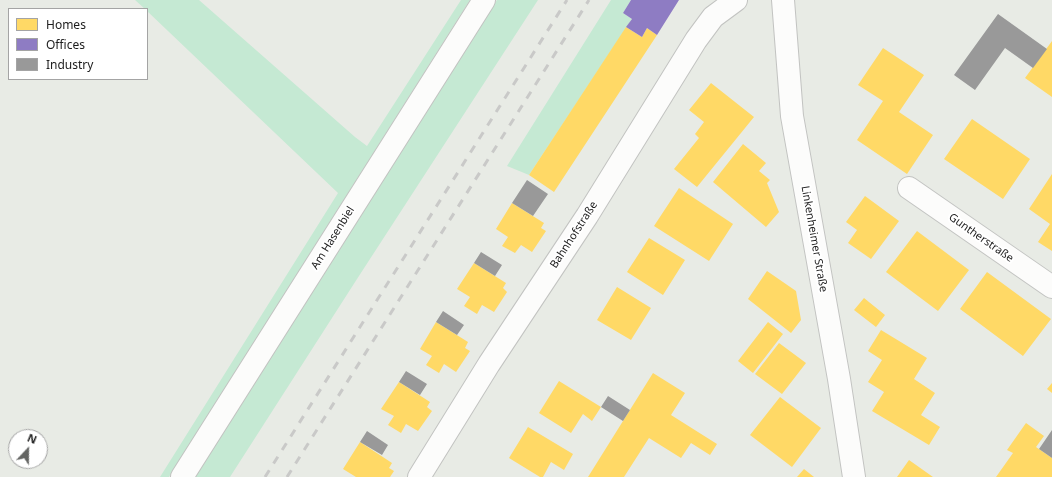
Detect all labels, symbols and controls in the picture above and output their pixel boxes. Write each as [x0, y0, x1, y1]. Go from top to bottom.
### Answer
legend [8, 8, 148, 80]
text: Homes [46, 16, 86, 33]
text: Offices [46, 36, 85, 53]
text: Industry [46, 56, 93, 73]
street label: Linkenheimer Straße [798, 185, 830, 293]
street label: Bahnhofstraße [547, 199, 601, 271]
street label: Am Hasenbiel [308, 204, 358, 272]
street label: Guntherstraße [946, 211, 1016, 265]
north arrow [8, 429, 48, 469]
text: N [25, 430, 39, 447]

